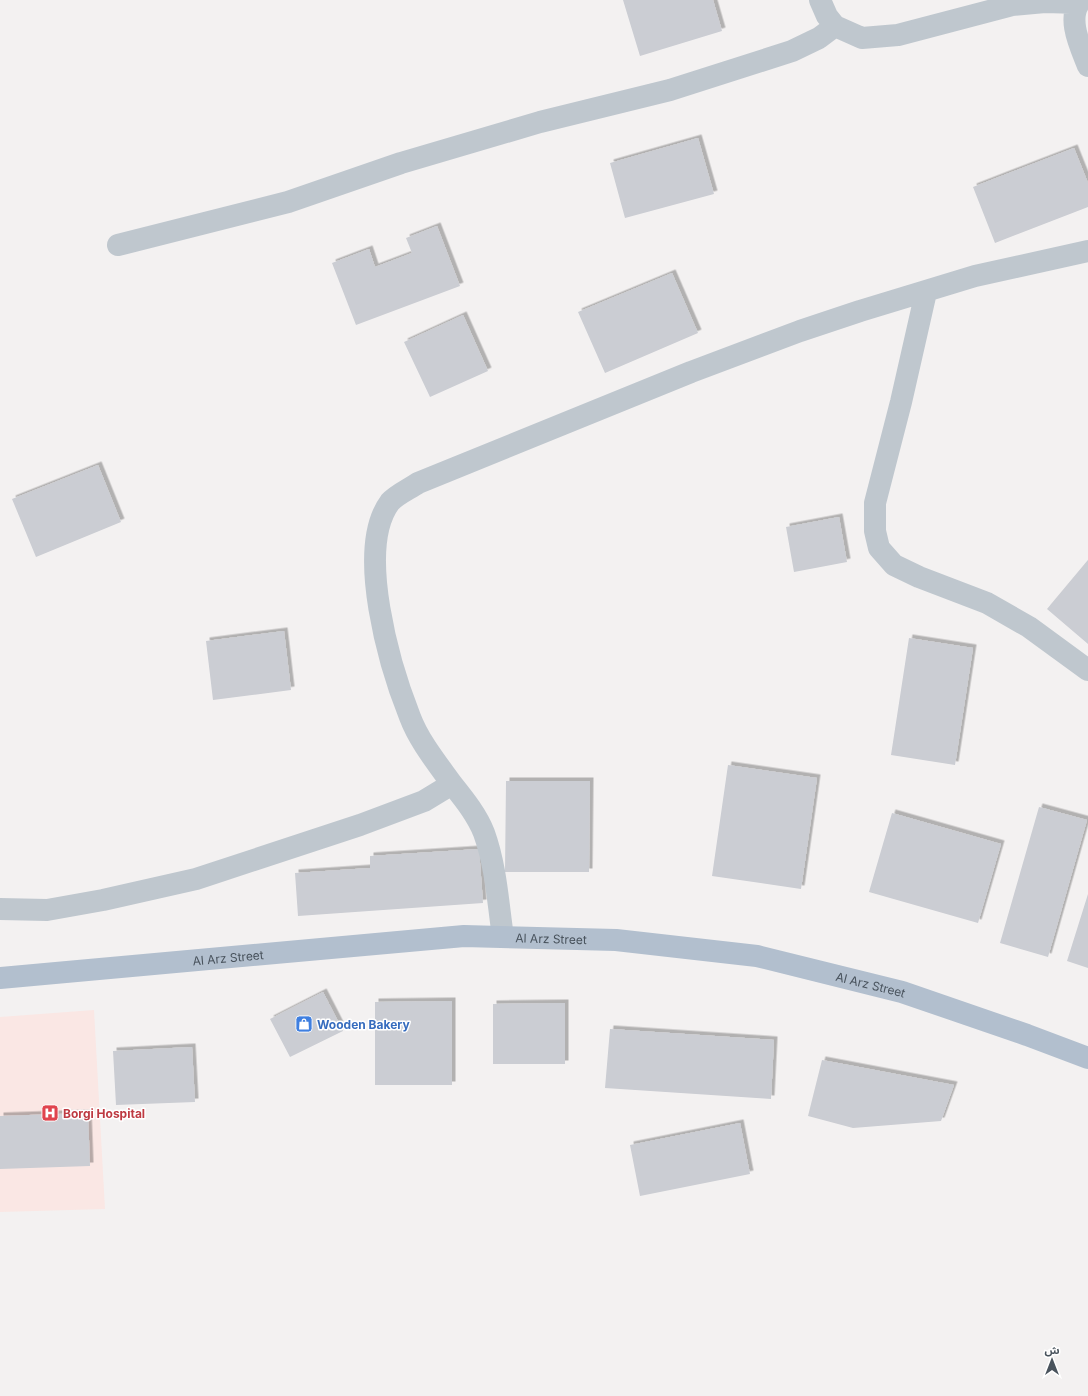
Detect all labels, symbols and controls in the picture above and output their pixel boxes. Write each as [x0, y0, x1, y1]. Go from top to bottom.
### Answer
street label: Al Arz Street [515, 930, 587, 947]
street label: Al Arz Street [192, 947, 264, 968]
street label: Al Arz Street [834, 968, 908, 1000]
shop icon: Wooden Bakery [294, 1014, 314, 1034]
place label: Wooden Bakery [317, 1017, 410, 1032]
hospital icon: Borgi Hospital [40, 1103, 60, 1123]
place label: Borgi Hospital [63, 1106, 145, 1121]
north arrow [1032, 1340, 1072, 1380]
text: ش [1044, 1343, 1060, 1357]

